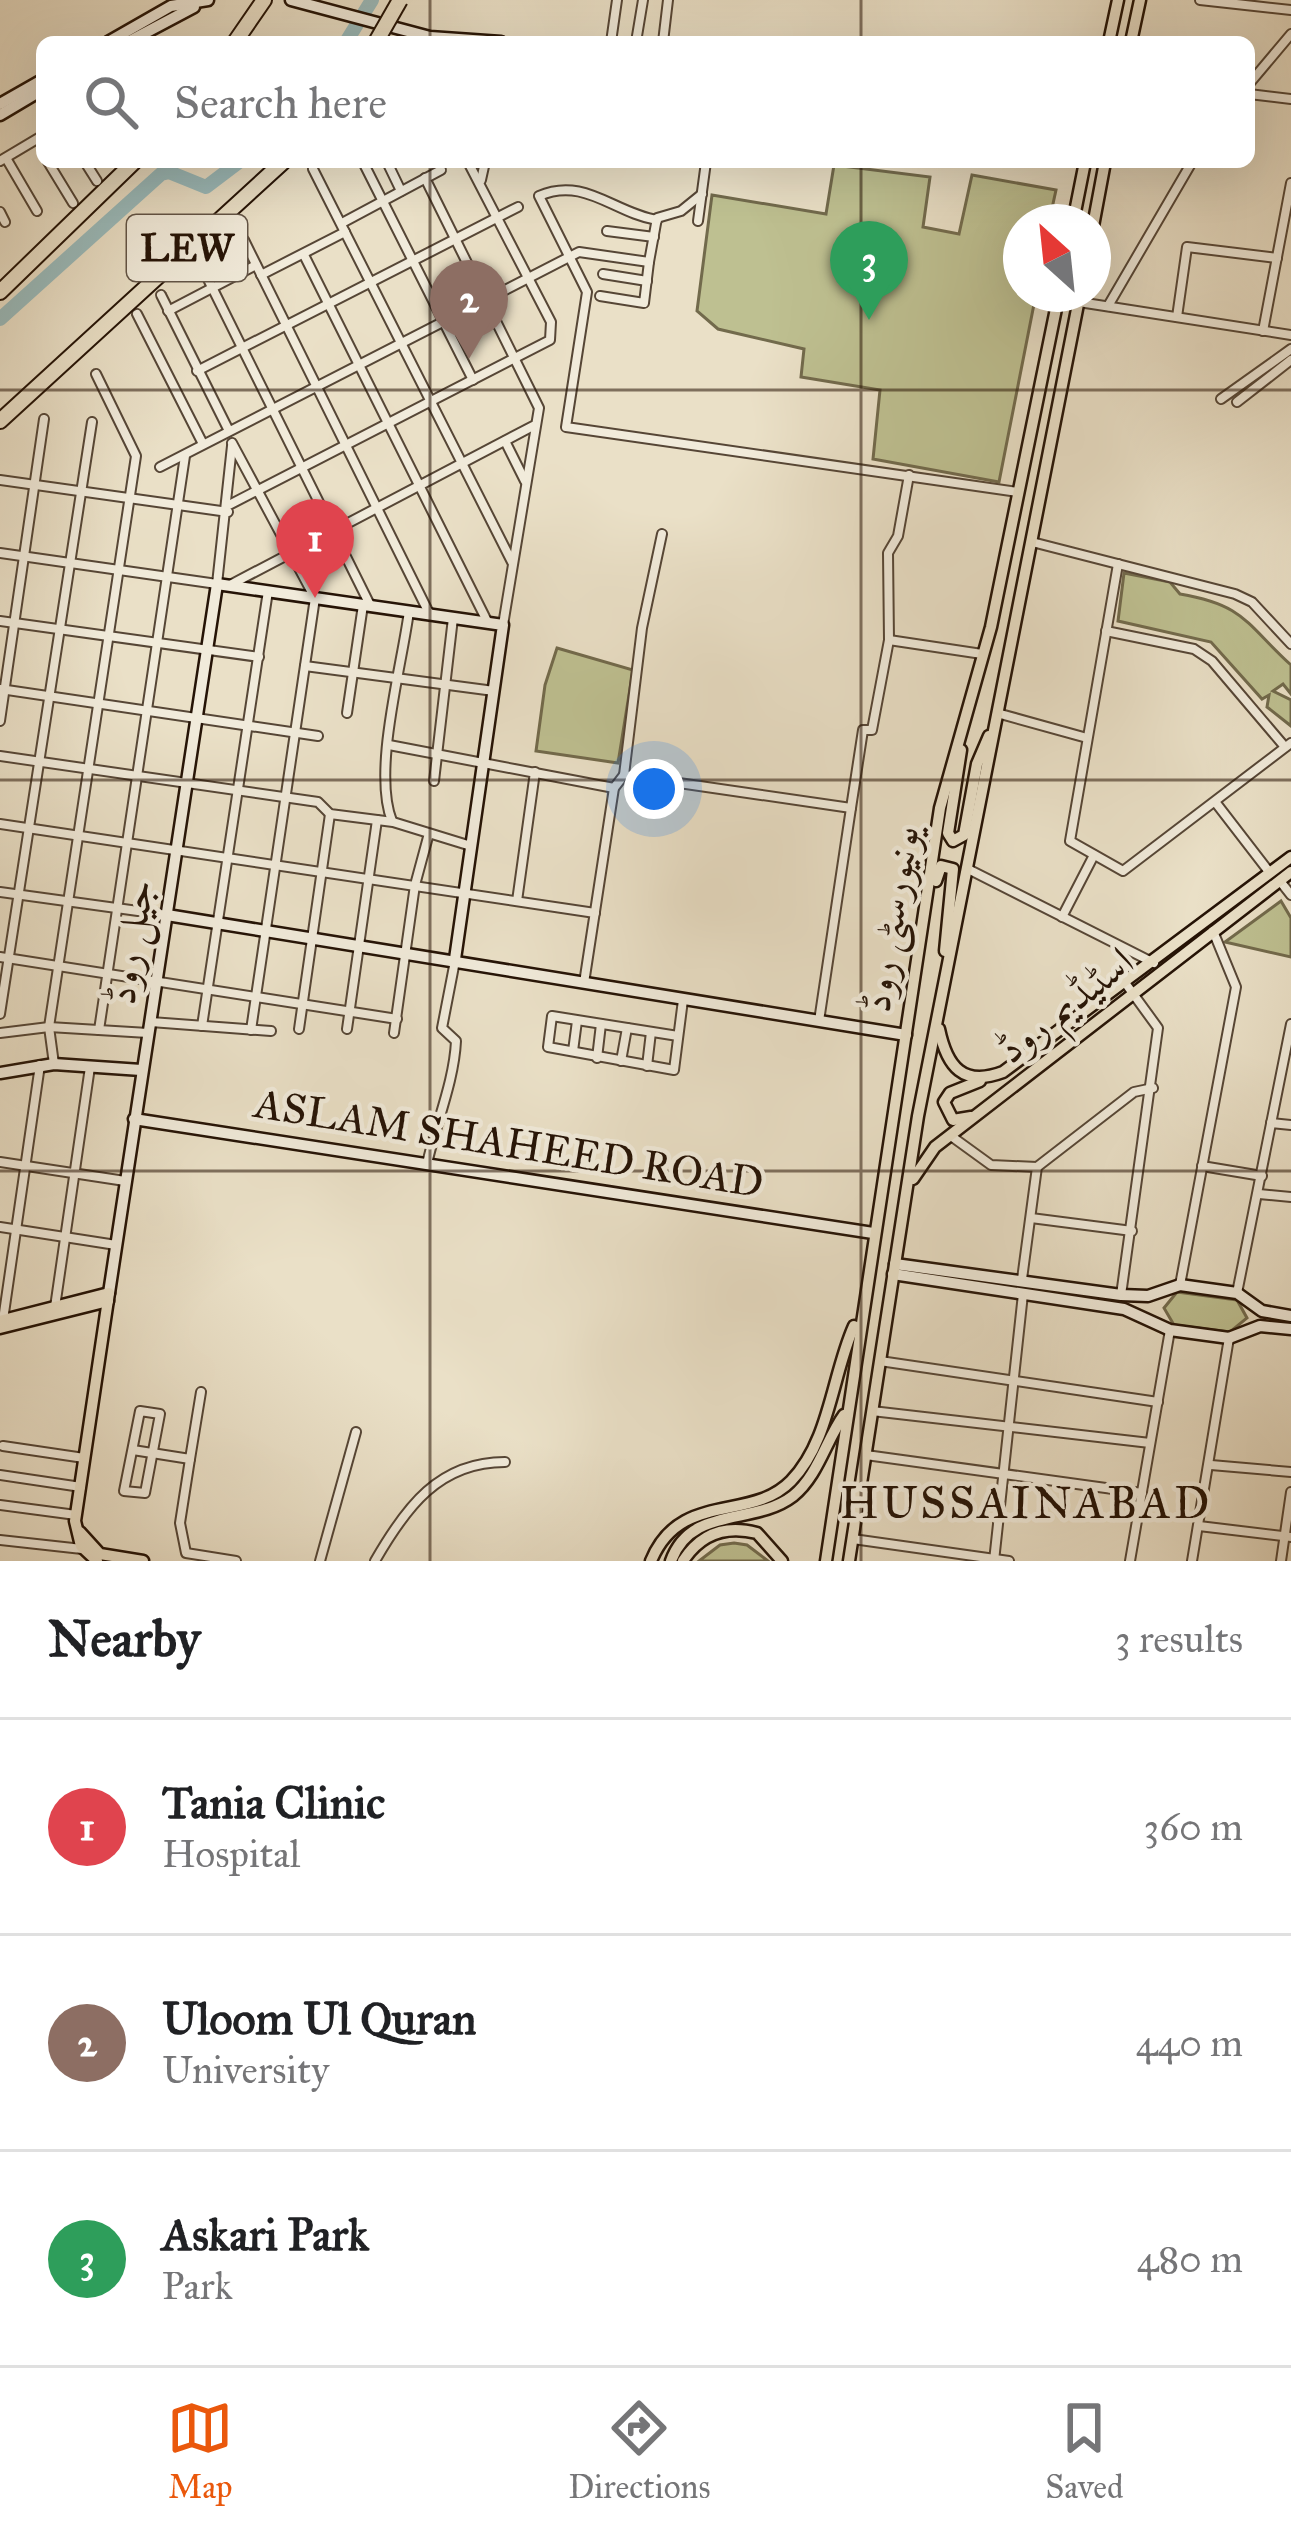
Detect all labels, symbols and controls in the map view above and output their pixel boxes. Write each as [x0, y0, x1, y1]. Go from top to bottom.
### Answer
search box [36, 36, 1255, 168]
icon: search [78, 69, 144, 135]
text: Search here [174, 75, 387, 130]
north arrow [1003, 204, 1111, 312]
road number: LEW [127, 215, 247, 281]
pin: 3 [830, 221, 908, 320]
pin: 2 [430, 260, 508, 359]
pin: 1 [276, 499, 354, 598]
your location [624, 759, 684, 819]
street label: یونیورسٹی روڈ [850, 820, 934, 1016]
street label: جیل روڈ [94, 876, 169, 1009]
street label: اسٹیڈیم روڈ [986, 935, 1150, 1083]
street label: ASLAM SHAHEED ROAD [249, 1077, 767, 1209]
district label: HUSSAINABAD [840, 1475, 1212, 1530]
text: Nearby [48, 1608, 200, 1670]
text: 3 results [1115, 1615, 1243, 1663]
text: Tania Clinic [162, 1775, 385, 1830]
text: 1 [79, 1803, 95, 1851]
text: 360 m [1144, 1803, 1243, 1851]
text: Hospital [162, 1830, 300, 1878]
text: Uloom Ul Quran [162, 1991, 476, 2046]
text: 2 [77, 2019, 97, 2067]
text: 440 m [1136, 2019, 1243, 2067]
text: University [162, 2046, 329, 2094]
text: Askari Park [162, 2207, 369, 2262]
text: 3 [79, 2235, 95, 2283]
text: 480 m [1137, 2235, 1243, 2283]
text: Park [162, 2262, 233, 2310]
tab: Map [167, 2395, 233, 2507]
tab: Directions [568, 2395, 710, 2507]
tab: Saved [1045, 2395, 1124, 2507]

